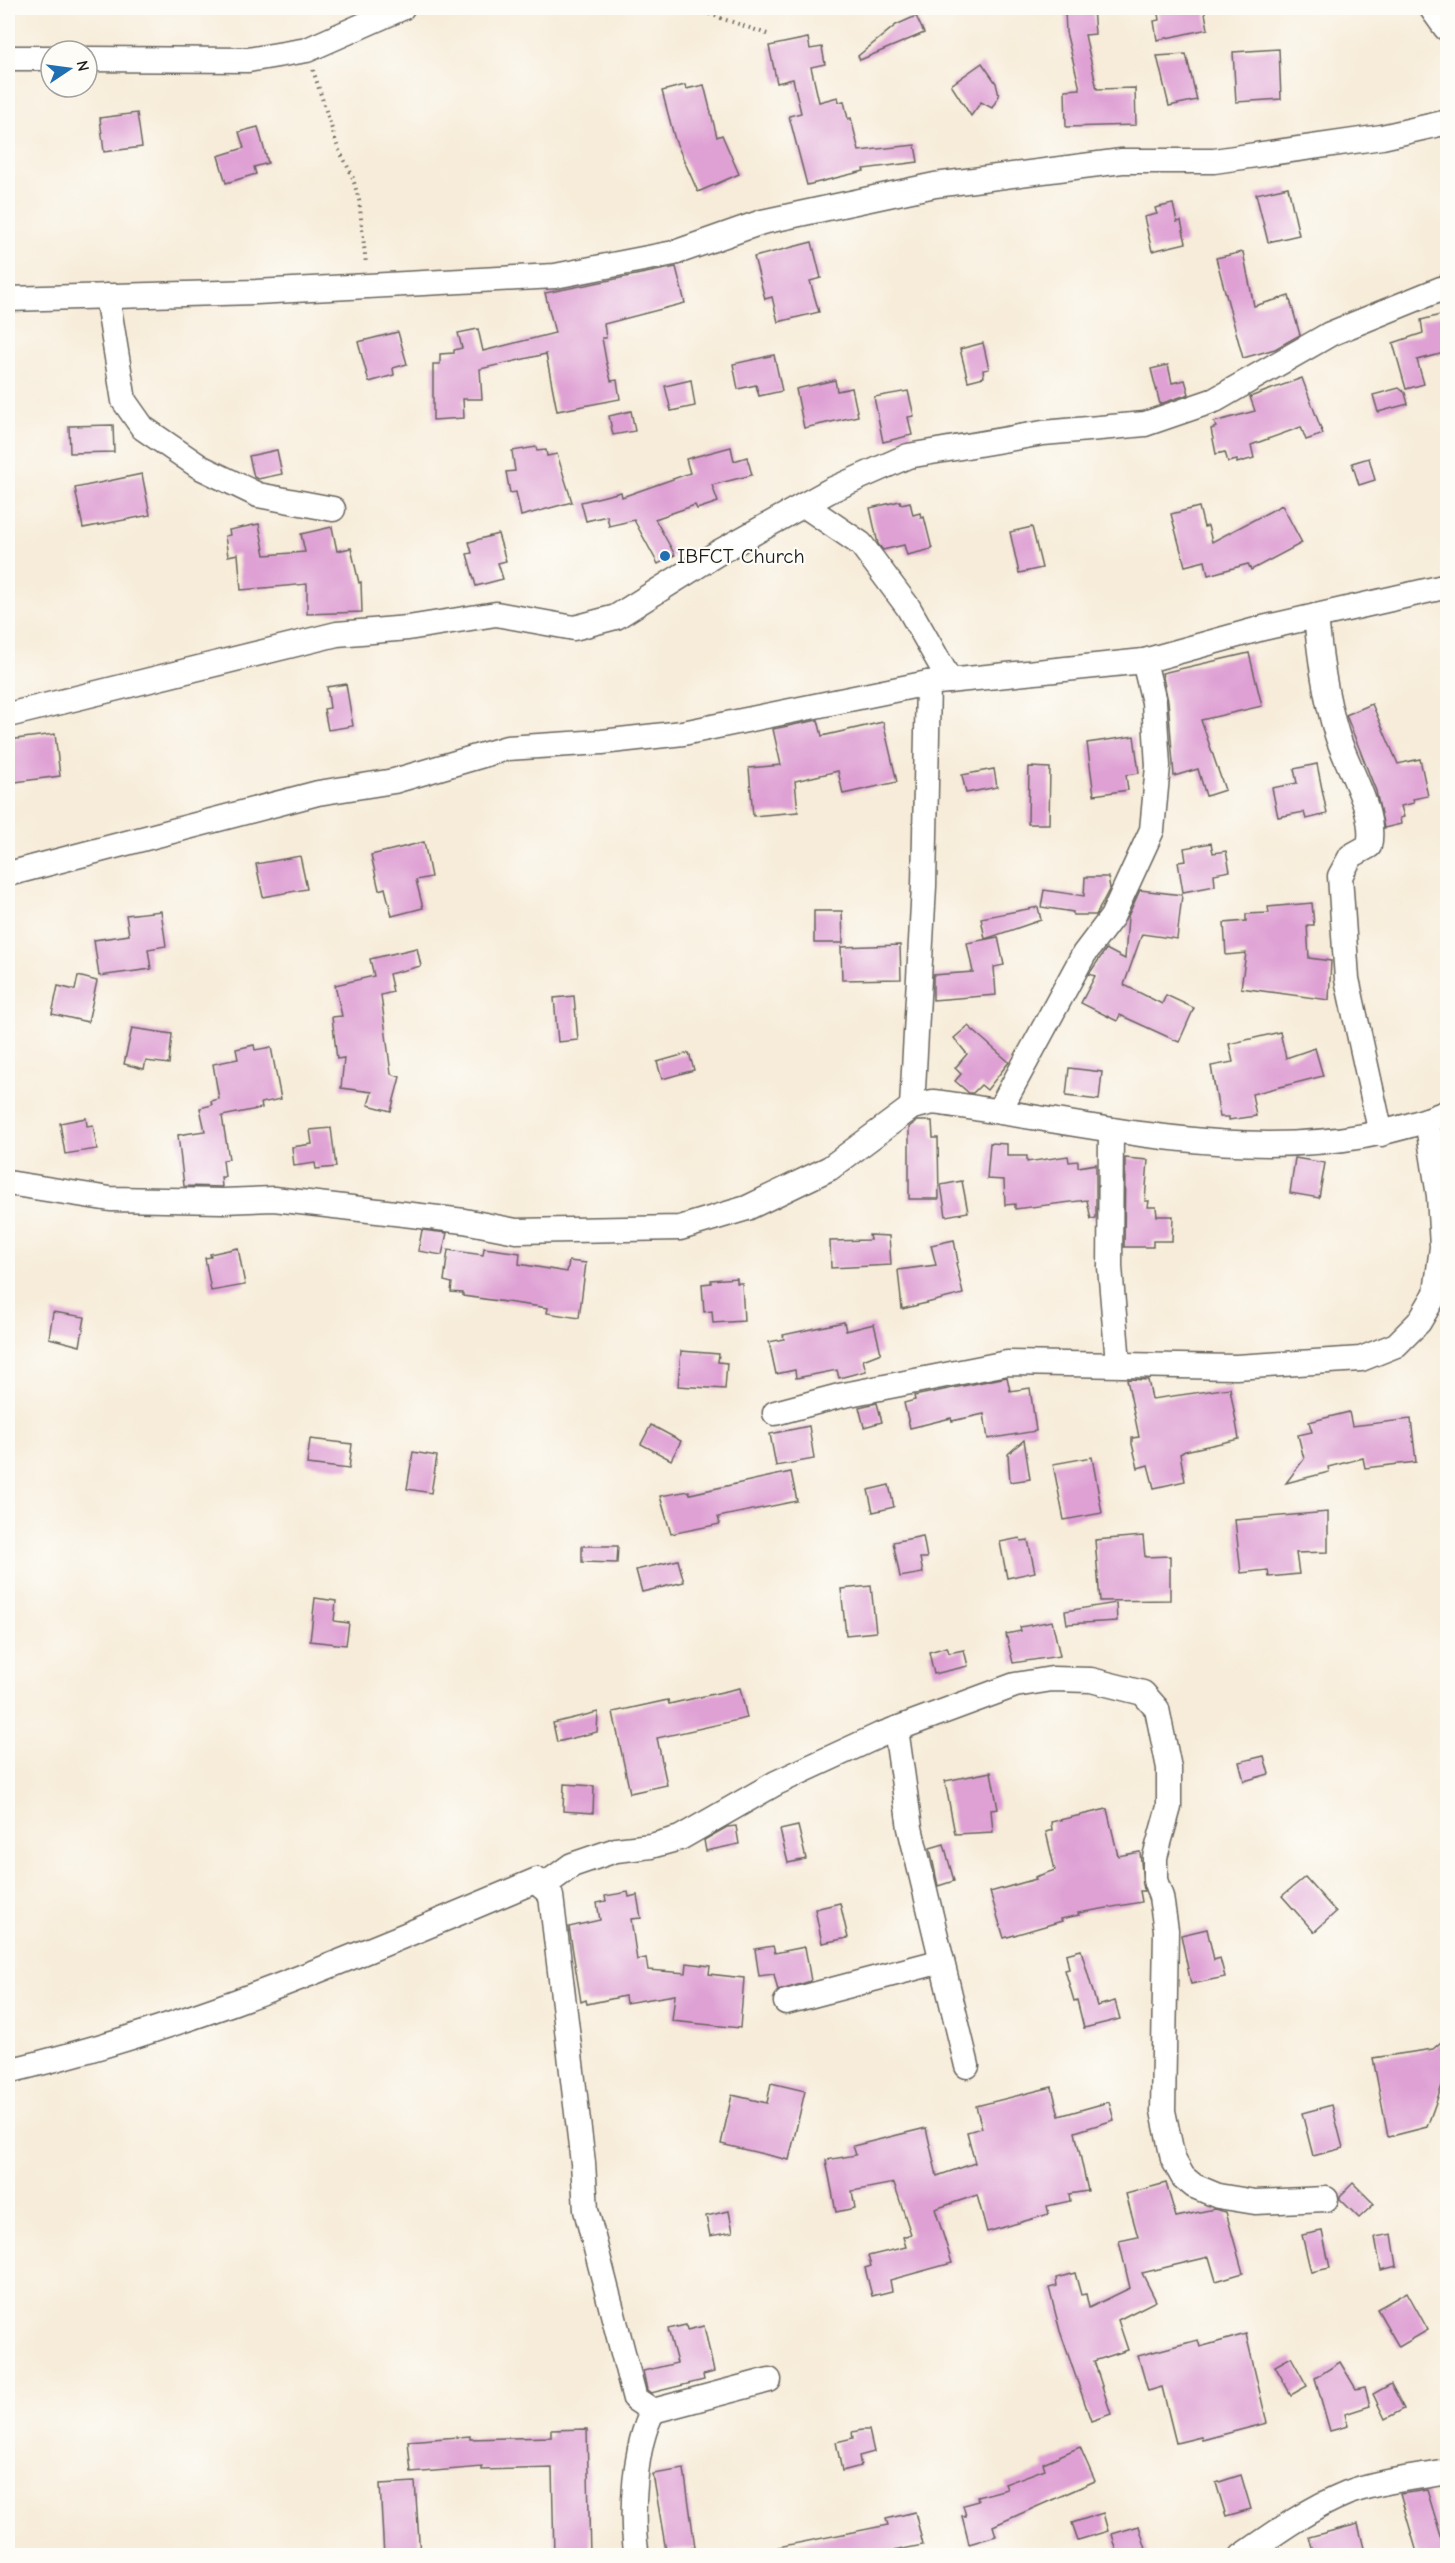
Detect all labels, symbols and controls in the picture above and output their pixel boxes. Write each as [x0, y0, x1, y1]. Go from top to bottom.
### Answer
north arrow [39, 39, 99, 99]
text: N [73, 59, 93, 73]
place label: IBFCT Church [677, 544, 805, 568]
marker: IBFCT Church [658, 549, 672, 563]

